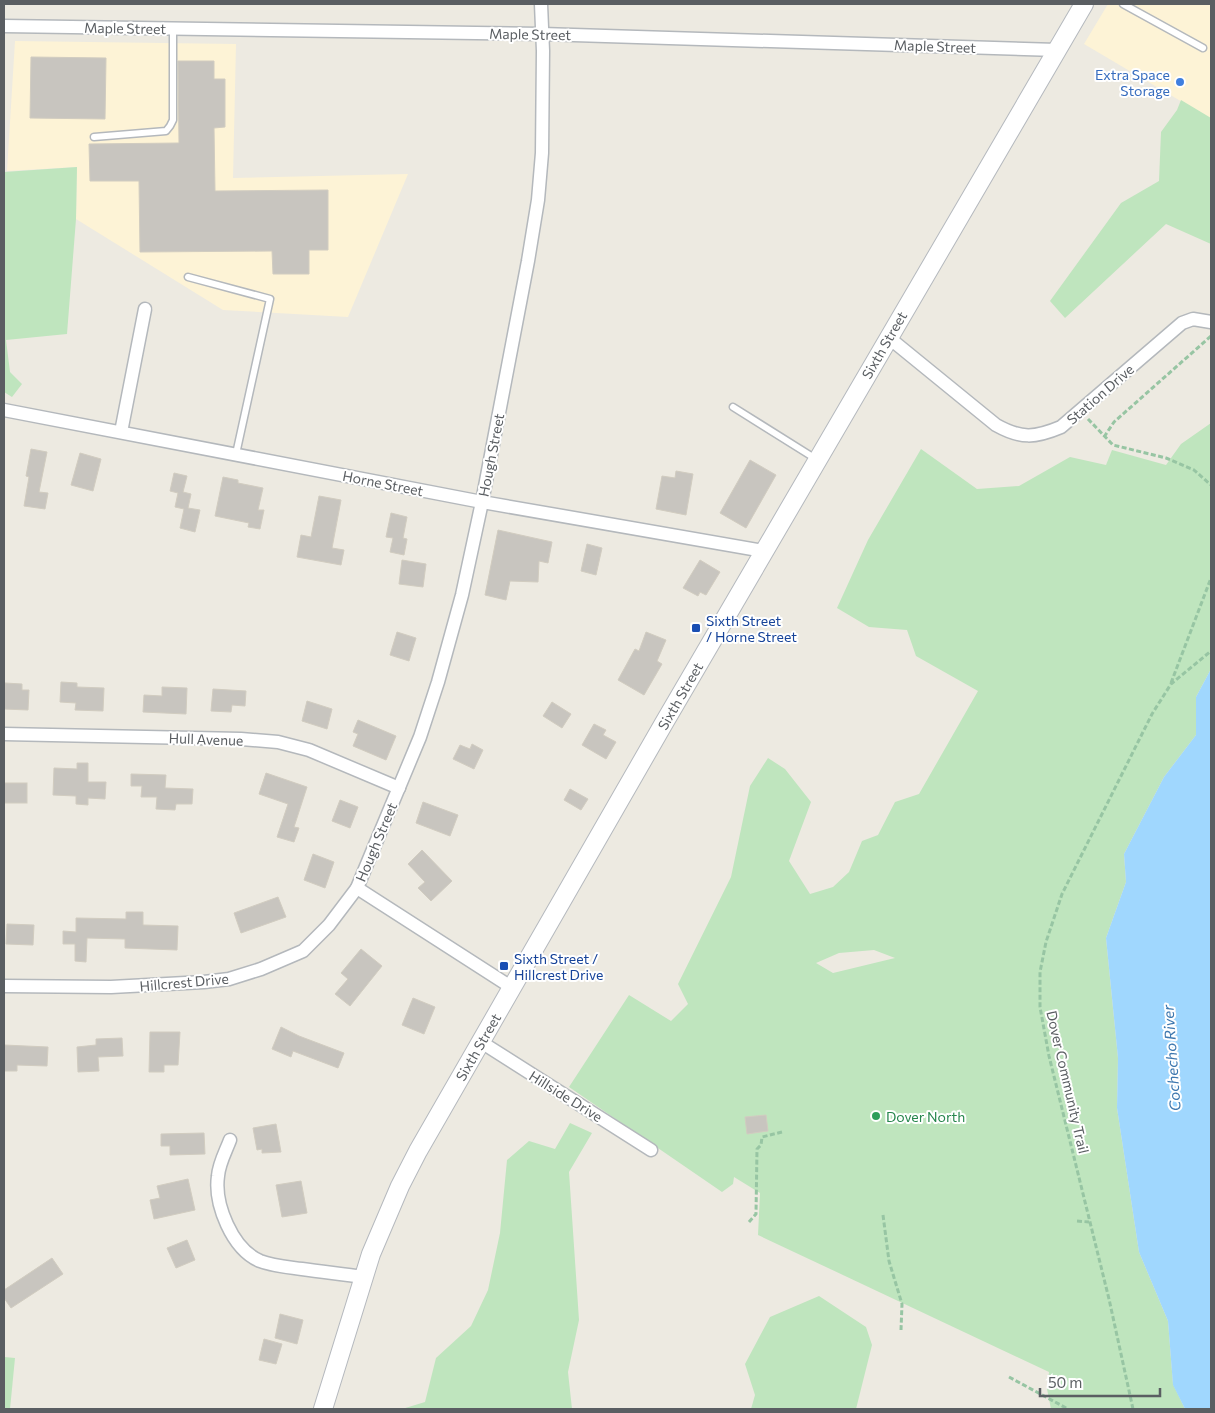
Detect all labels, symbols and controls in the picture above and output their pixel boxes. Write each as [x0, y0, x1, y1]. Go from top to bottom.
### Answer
street label: Maple Street [84, 19, 166, 37]
street label: Maple Street [489, 25, 571, 43]
street label: Maple Street [894, 36, 977, 56]
place label: Extra Space Storage [1095, 66, 1170, 99]
marker: Extra Space Storage [1174, 76, 1186, 88]
street label: Sixth Street [858, 308, 910, 382]
street label: Station Drive [1063, 360, 1137, 428]
street label: Hough Street [475, 412, 507, 498]
street label: Horne Street [341, 467, 425, 499]
place label: Sixth Street / Horne Street [706, 612, 797, 645]
marker: Sixth Street / Horne Street [690, 622, 702, 634]
street label: Sixth Street [654, 659, 706, 733]
street label: Hull Avenue [168, 729, 244, 749]
street label: Hough Street [352, 800, 400, 884]
place label: Sixth Street / Hillcrest Drive [514, 950, 603, 983]
marker: Sixth Street / Hillcrest Drive [498, 960, 510, 972]
street label: Hillcrest Drive [139, 970, 229, 994]
water label: Cochecho River [1158, 1003, 1184, 1112]
street label: Dover Community Trail [1043, 1009, 1093, 1155]
street label: Sixth Street [452, 1010, 504, 1084]
street label: Hillside Drive [526, 1067, 606, 1125]
place label: Dover North [886, 1108, 965, 1125]
marker: Dover North [870, 1110, 882, 1122]
scale bar [1040, 1366, 1160, 1398]
text: 50 m [1048, 1373, 1082, 1391]

